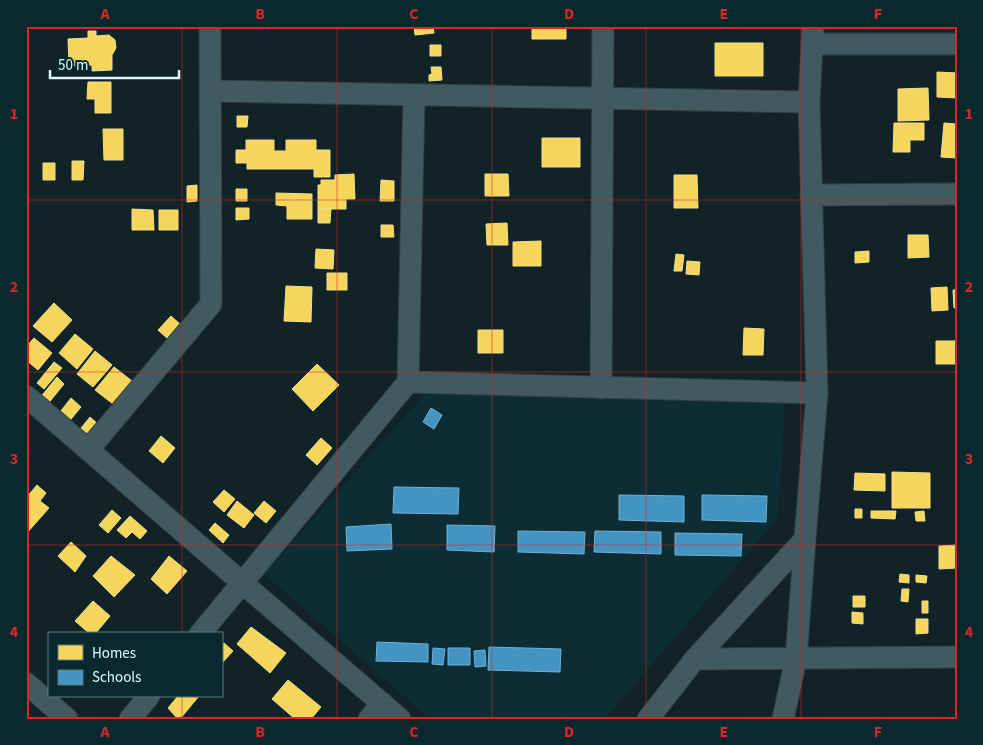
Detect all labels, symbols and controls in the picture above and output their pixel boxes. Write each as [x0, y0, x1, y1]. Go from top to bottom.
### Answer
text: A [99, 3, 110, 25]
text: B [255, 3, 265, 25]
text: C [409, 3, 419, 25]
text: D [564, 3, 574, 25]
text: E [720, 3, 728, 25]
text: F [874, 3, 882, 25]
scale bar [50, 48, 179, 80]
text: 50 m [58, 55, 88, 76]
text: 1 [10, 103, 18, 125]
text: 1 [965, 103, 973, 125]
text: 2 [10, 276, 18, 298]
text: 2 [965, 276, 973, 298]
text: 3 [10, 448, 18, 470]
text: 3 [965, 448, 973, 470]
text: 4 [10, 621, 19, 643]
text: 4 [965, 621, 974, 643]
legend [48, 632, 222, 698]
text: Homes [92, 643, 136, 664]
text: Schools [92, 667, 141, 688]
text: A [99, 721, 110, 743]
text: B [255, 721, 265, 743]
text: C [409, 721, 419, 743]
text: D [564, 721, 574, 743]
text: E [720, 721, 728, 743]
text: F [874, 721, 882, 743]

